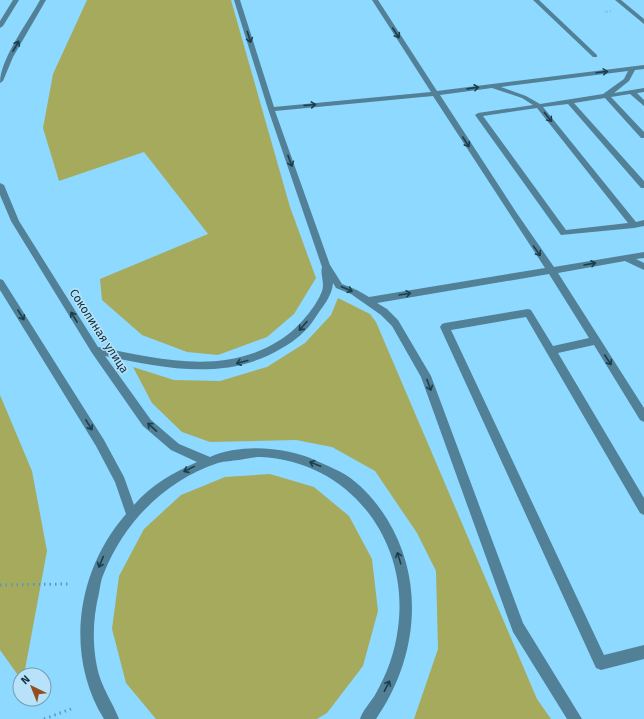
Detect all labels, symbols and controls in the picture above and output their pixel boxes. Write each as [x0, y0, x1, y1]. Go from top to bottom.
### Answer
one-way arrow [392, 27, 400, 38]
one-way arrow [246, 31, 253, 44]
one-way arrow [13, 40, 21, 52]
one-way arrow [595, 68, 608, 76]
one-way arrow [466, 84, 479, 92]
one-way arrow [303, 102, 316, 109]
one-way arrow [543, 112, 552, 123]
one-way arrow [462, 136, 470, 147]
one-way arrow [287, 154, 294, 167]
one-way arrow [533, 245, 541, 256]
one-way arrow [583, 260, 596, 268]
street label: Соколиная улица [67, 286, 131, 376]
one-way arrow [341, 286, 353, 293]
one-way arrow [399, 290, 412, 298]
one-way arrow [17, 309, 25, 321]
one-way arrow [70, 311, 78, 323]
one-way arrow [299, 321, 308, 331]
one-way arrow [604, 354, 612, 366]
one-way arrow [236, 359, 249, 366]
one-way arrow [426, 379, 434, 391]
one-way arrow [86, 419, 94, 431]
one-way arrow [147, 422, 157, 432]
one-way arrow [309, 460, 321, 468]
one-way arrow [183, 466, 195, 474]
one-way arrow [395, 551, 402, 564]
one-way arrow [97, 555, 105, 567]
north arrow [12, 667, 52, 707]
text: N [18, 673, 33, 687]
one-way arrow [384, 680, 392, 692]

